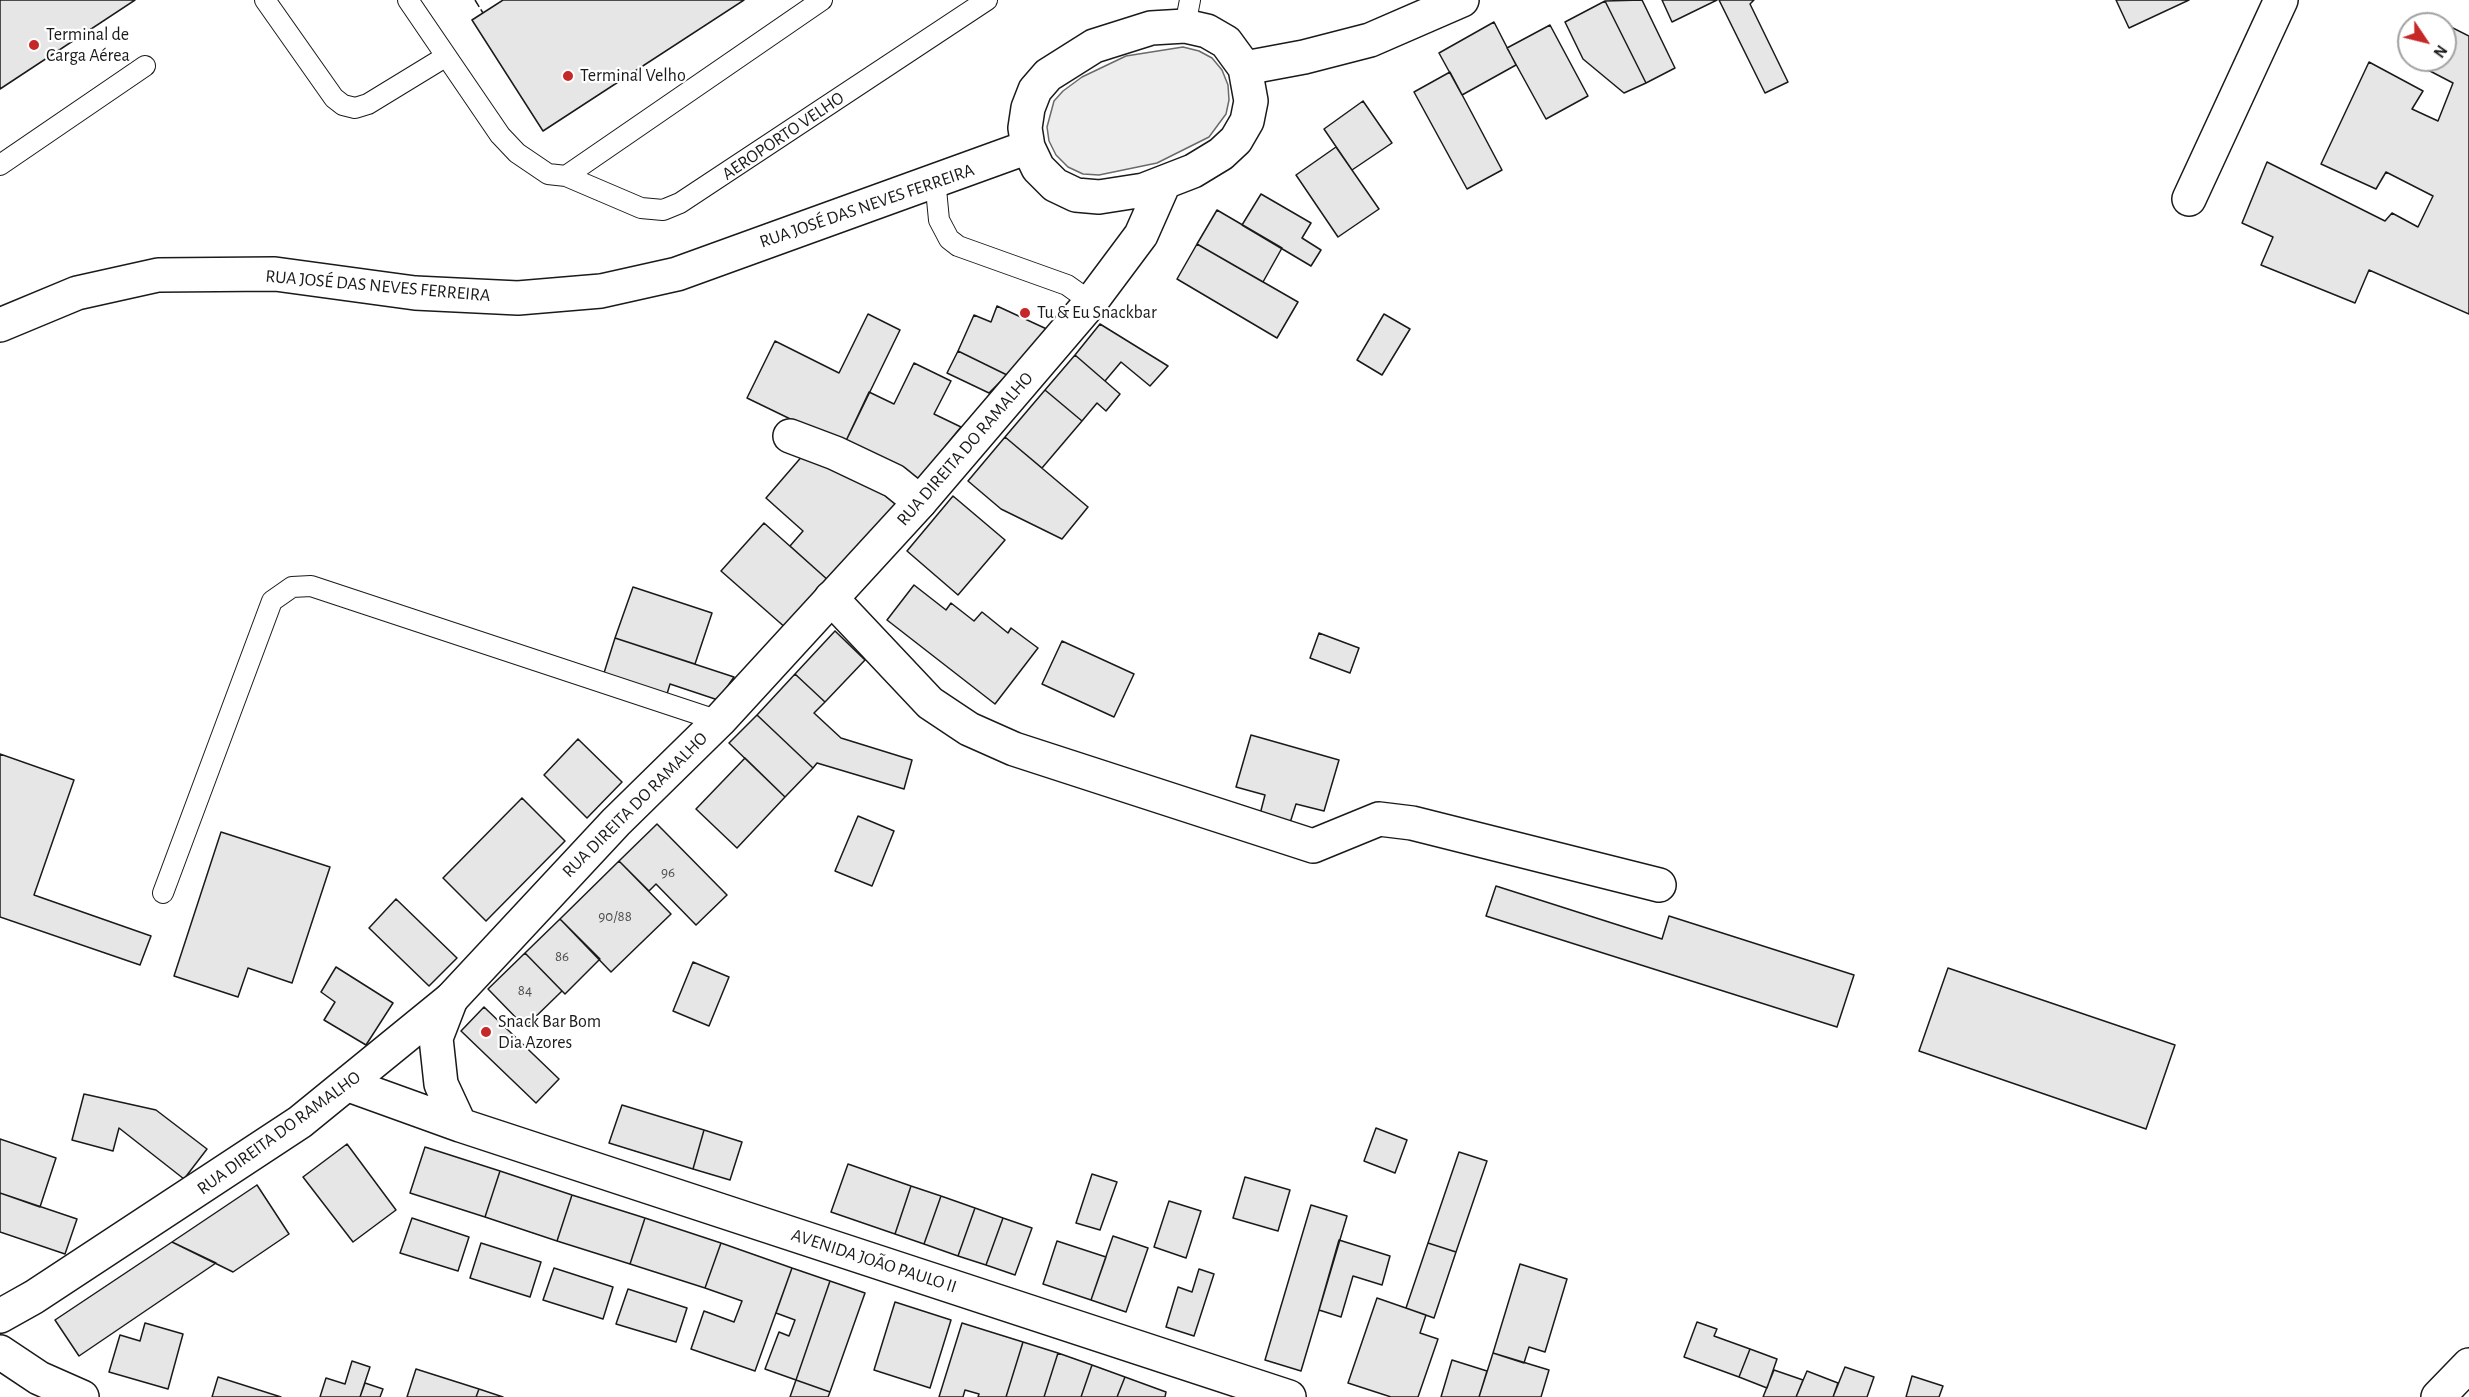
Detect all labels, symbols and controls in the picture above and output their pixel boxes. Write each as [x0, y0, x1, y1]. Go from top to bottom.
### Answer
north arrow [2397, 12, 2457, 72]
place label: Terminal de Carga Aérea [46, 24, 130, 66]
marker: Terminal de Carga Aérea [27, 38, 41, 52]
text: N [2430, 42, 2450, 60]
place label: Terminal Velho [580, 65, 686, 87]
marker: Terminal Velho [561, 69, 575, 83]
street label: AEROPORTO VELHO [718, 87, 848, 185]
street label: RUA JOSÉ DAS NEVES FERREIRA [757, 159, 977, 253]
street label: RUA JOSÉ DAS NEVES FERREIRA [265, 265, 491, 307]
place label: Tu & Eu Snackbar [1037, 302, 1157, 324]
marker: Tu & Eu Snackbar [1018, 306, 1032, 320]
street label: RUA DIREITA DO RAMALHO [892, 368, 1038, 530]
street label: RUA DIREITA DO RAMALHO [558, 728, 712, 882]
house number: 96 [661, 863, 675, 881]
house number: 90/88 [598, 907, 632, 925]
house number: 86 [555, 947, 569, 965]
house number: 84 [518, 981, 532, 999]
place label: Snack Bar Bom Dia Azores [498, 1011, 601, 1054]
marker: Snack Bar Bom Dia Azores [479, 1025, 493, 1039]
street label: RUA DIREITA DO RAMALHO [193, 1066, 365, 1200]
street label: AVENIDA JOÃO PAULO II [789, 1224, 959, 1298]

